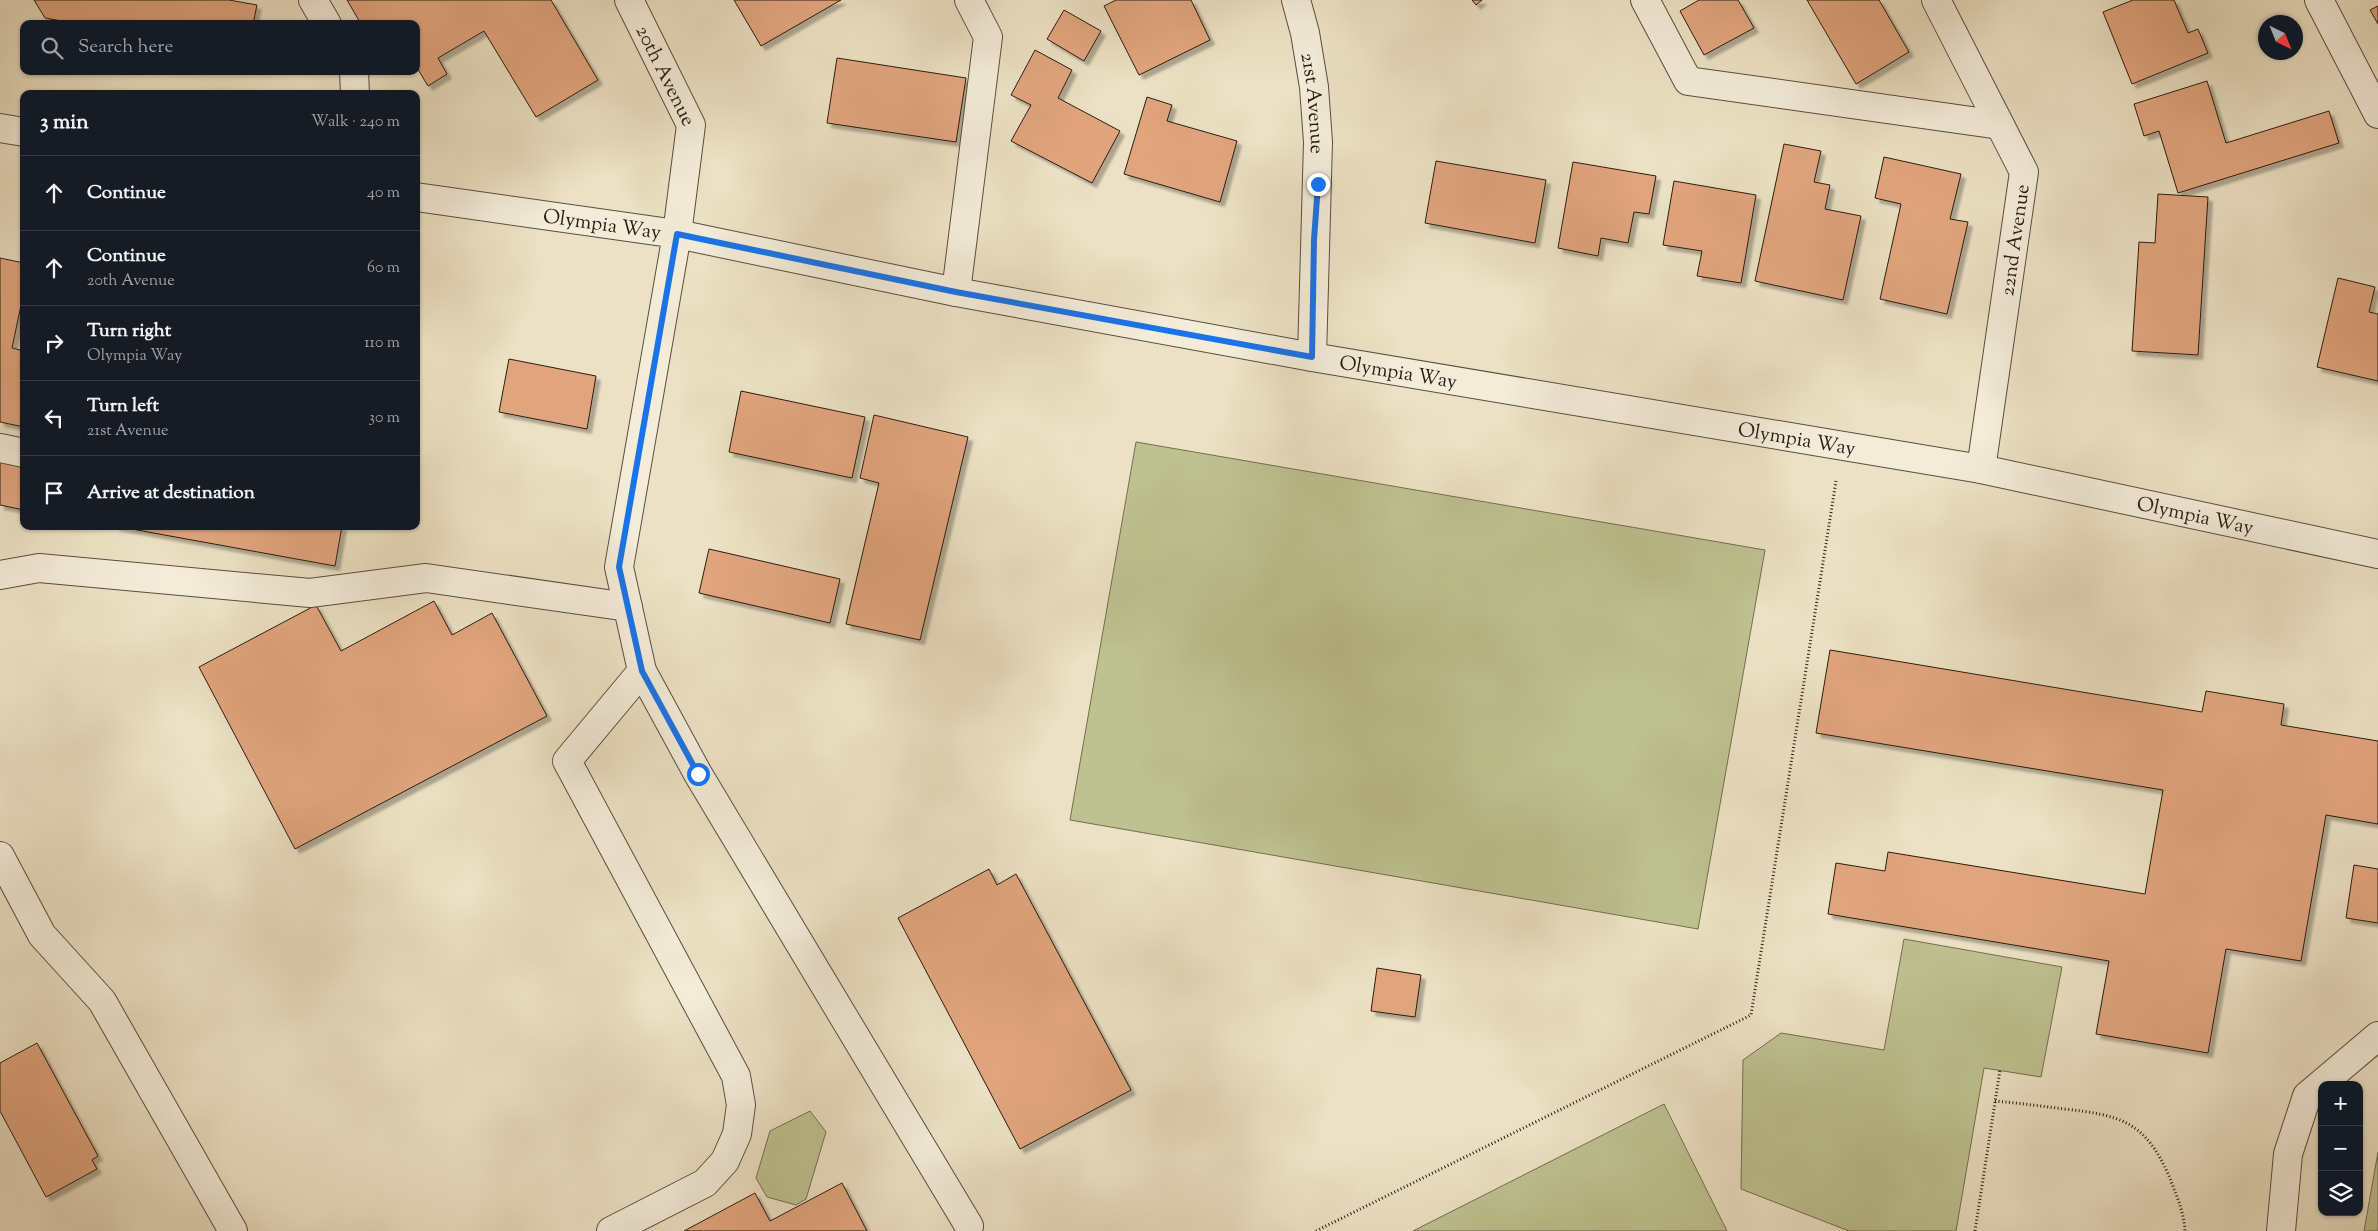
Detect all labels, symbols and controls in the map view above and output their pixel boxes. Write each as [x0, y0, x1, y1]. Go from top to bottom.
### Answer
north arrow [2258, 15, 2303, 60]
search box [20, 20, 420, 75]
street label: 20th Avenue [627, 21, 701, 132]
icon: search [38, 34, 66, 62]
text: Search here [78, 34, 173, 61]
street label: 21st Avenue [1291, 51, 1330, 154]
text: 3 min [40, 108, 89, 138]
text: Walk · 240 m [311, 111, 400, 134]
route end [1307, 173, 1330, 196]
icon: ahead [40, 179, 68, 207]
text: Continue [87, 180, 166, 207]
text: 40 m [367, 182, 400, 205]
street label: 22nd Avenue [1994, 183, 2039, 298]
street label: Olympia Way [541, 203, 663, 249]
text: Continue [87, 243, 166, 270]
icon: ahead [40, 254, 68, 282]
text: 60 m [367, 257, 400, 280]
text: 20th Avenue [87, 270, 175, 293]
text: Turn right [87, 318, 171, 345]
icon: right [40, 329, 68, 357]
text: 110 m [364, 332, 400, 355]
text: Olympia Way [87, 345, 182, 368]
street label: Olympia Way [1337, 350, 1459, 398]
text: Turn left [87, 393, 159, 420]
icon: left [40, 404, 68, 432]
text: 30 m [369, 407, 400, 430]
street label: Olympia Way [1735, 416, 1858, 465]
text: 21st Avenue [87, 420, 169, 443]
icon: arrive [40, 479, 68, 507]
text: Arrive at destination [87, 480, 255, 507]
street label: Olympia Way [2134, 491, 2256, 544]
route start [687, 763, 710, 786]
map controls [2318, 1081, 2363, 1216]
button: + [2318, 1081, 2363, 1126]
button: − [2318, 1126, 2363, 1171]
button: layers [2318, 1171, 2363, 1216]

